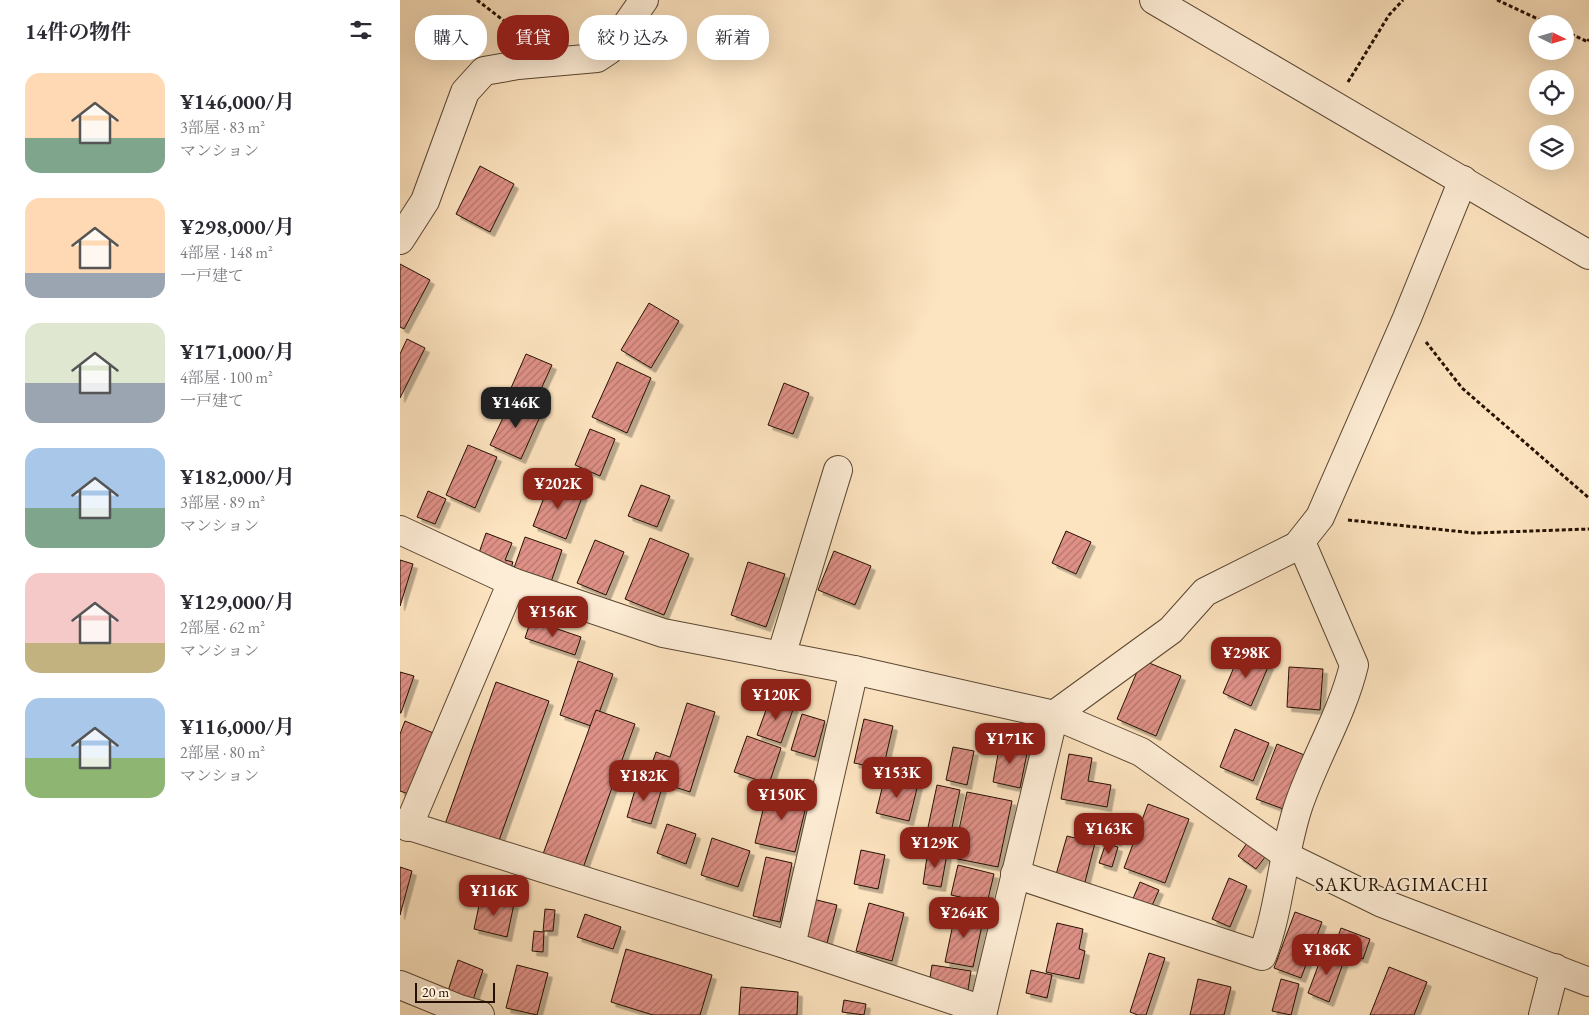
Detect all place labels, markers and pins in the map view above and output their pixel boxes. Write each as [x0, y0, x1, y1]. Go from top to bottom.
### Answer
pin: ¥146K [481, 386, 551, 429]
pin: ¥202K [523, 468, 593, 510]
pin: ¥156K [518, 596, 588, 638]
pin: ¥298K [1211, 636, 1281, 679]
pin: ¥120K [741, 678, 811, 721]
pin: ¥171K [975, 722, 1045, 765]
pin: ¥153K [862, 756, 932, 799]
pin: ¥182K [609, 760, 679, 802]
pin: ¥150K [747, 778, 817, 821]
pin: ¥163K [1074, 812, 1144, 855]
pin: ¥129K [900, 826, 970, 869]
pin: ¥116K [459, 874, 529, 917]
pin: ¥264K [929, 896, 999, 939]
pin: ¥186K [1292, 934, 1362, 976]

